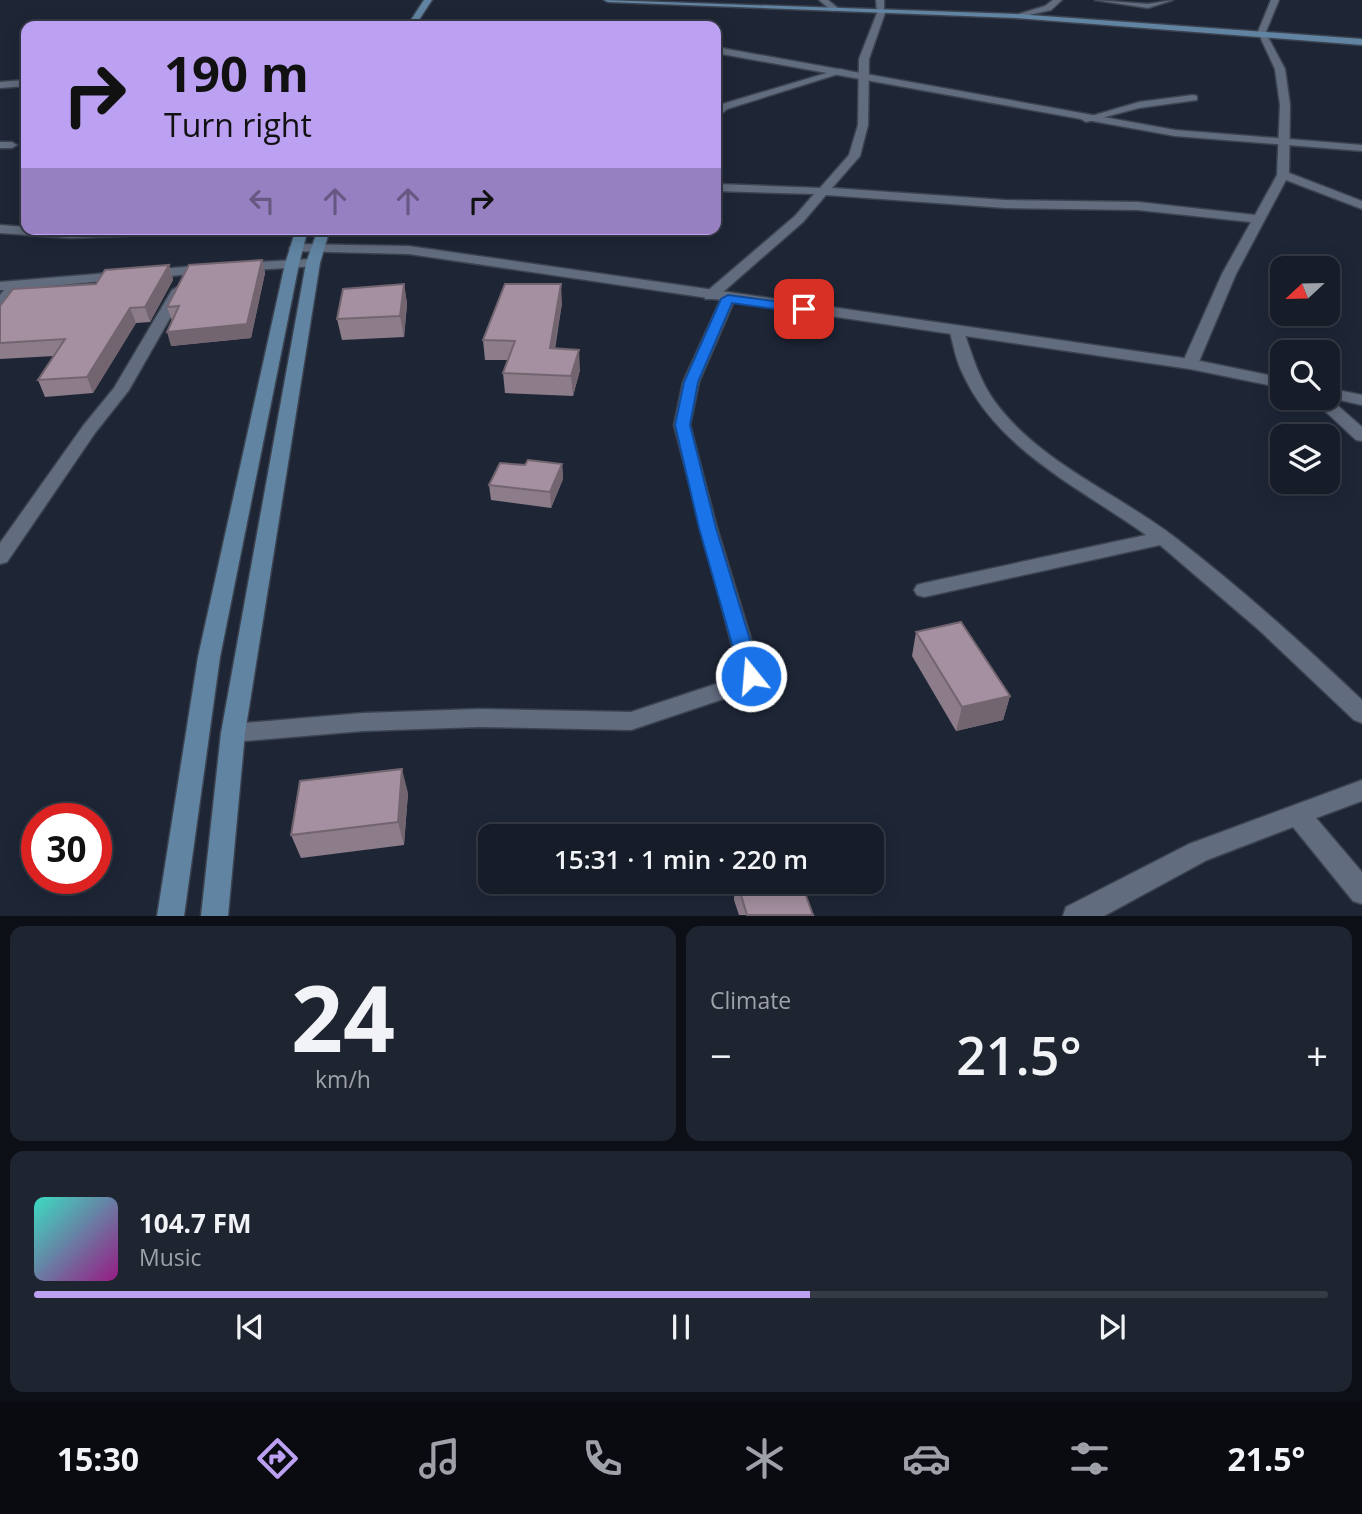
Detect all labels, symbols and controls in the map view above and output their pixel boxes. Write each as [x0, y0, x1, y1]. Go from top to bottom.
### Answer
text: 190 m [164, 40, 309, 106]
icon: right [49, 49, 140, 140]
text: Turn right [164, 103, 312, 146]
icon: left [243, 182, 281, 220]
icon: ahead [316, 182, 354, 220]
icon: ahead [389, 182, 427, 220]
icon: right [462, 182, 500, 220]
north arrow [1270, 256, 1340, 326]
map controls [1270, 256, 1340, 494]
pin [774, 279, 834, 339]
icon: arrive [785, 290, 823, 328]
button: search [1270, 340, 1340, 410]
button: layers [1270, 424, 1340, 494]
position arrow [714, 639, 788, 713]
speed limit sign: 30 [21, 803, 112, 894]
text: 15:31 · 1 min · 220 m [554, 841, 808, 877]
text: 24 [291, 955, 395, 1079]
text: Climate [710, 984, 791, 1016]
text: 21.5° [956, 1019, 1082, 1090]
text: − [710, 1029, 732, 1081]
text: + [1306, 1029, 1328, 1081]
text: km/h [315, 1063, 371, 1095]
text: 104.7 FM [139, 1205, 251, 1241]
text: Music [139, 1241, 202, 1273]
icon: previous [231, 1308, 269, 1346]
icon: pause [662, 1308, 700, 1346]
icon: next [1093, 1308, 1131, 1346]
icon: directions [253, 1434, 302, 1483]
icon: music [415, 1434, 464, 1483]
icon: phone [578, 1434, 627, 1483]
icon: climate [740, 1434, 789, 1483]
icon: car [902, 1434, 951, 1483]
icon: filters [1065, 1434, 1114, 1483]
text: 15:30 [57, 1437, 139, 1480]
text: 21.5° [1227, 1437, 1305, 1480]

